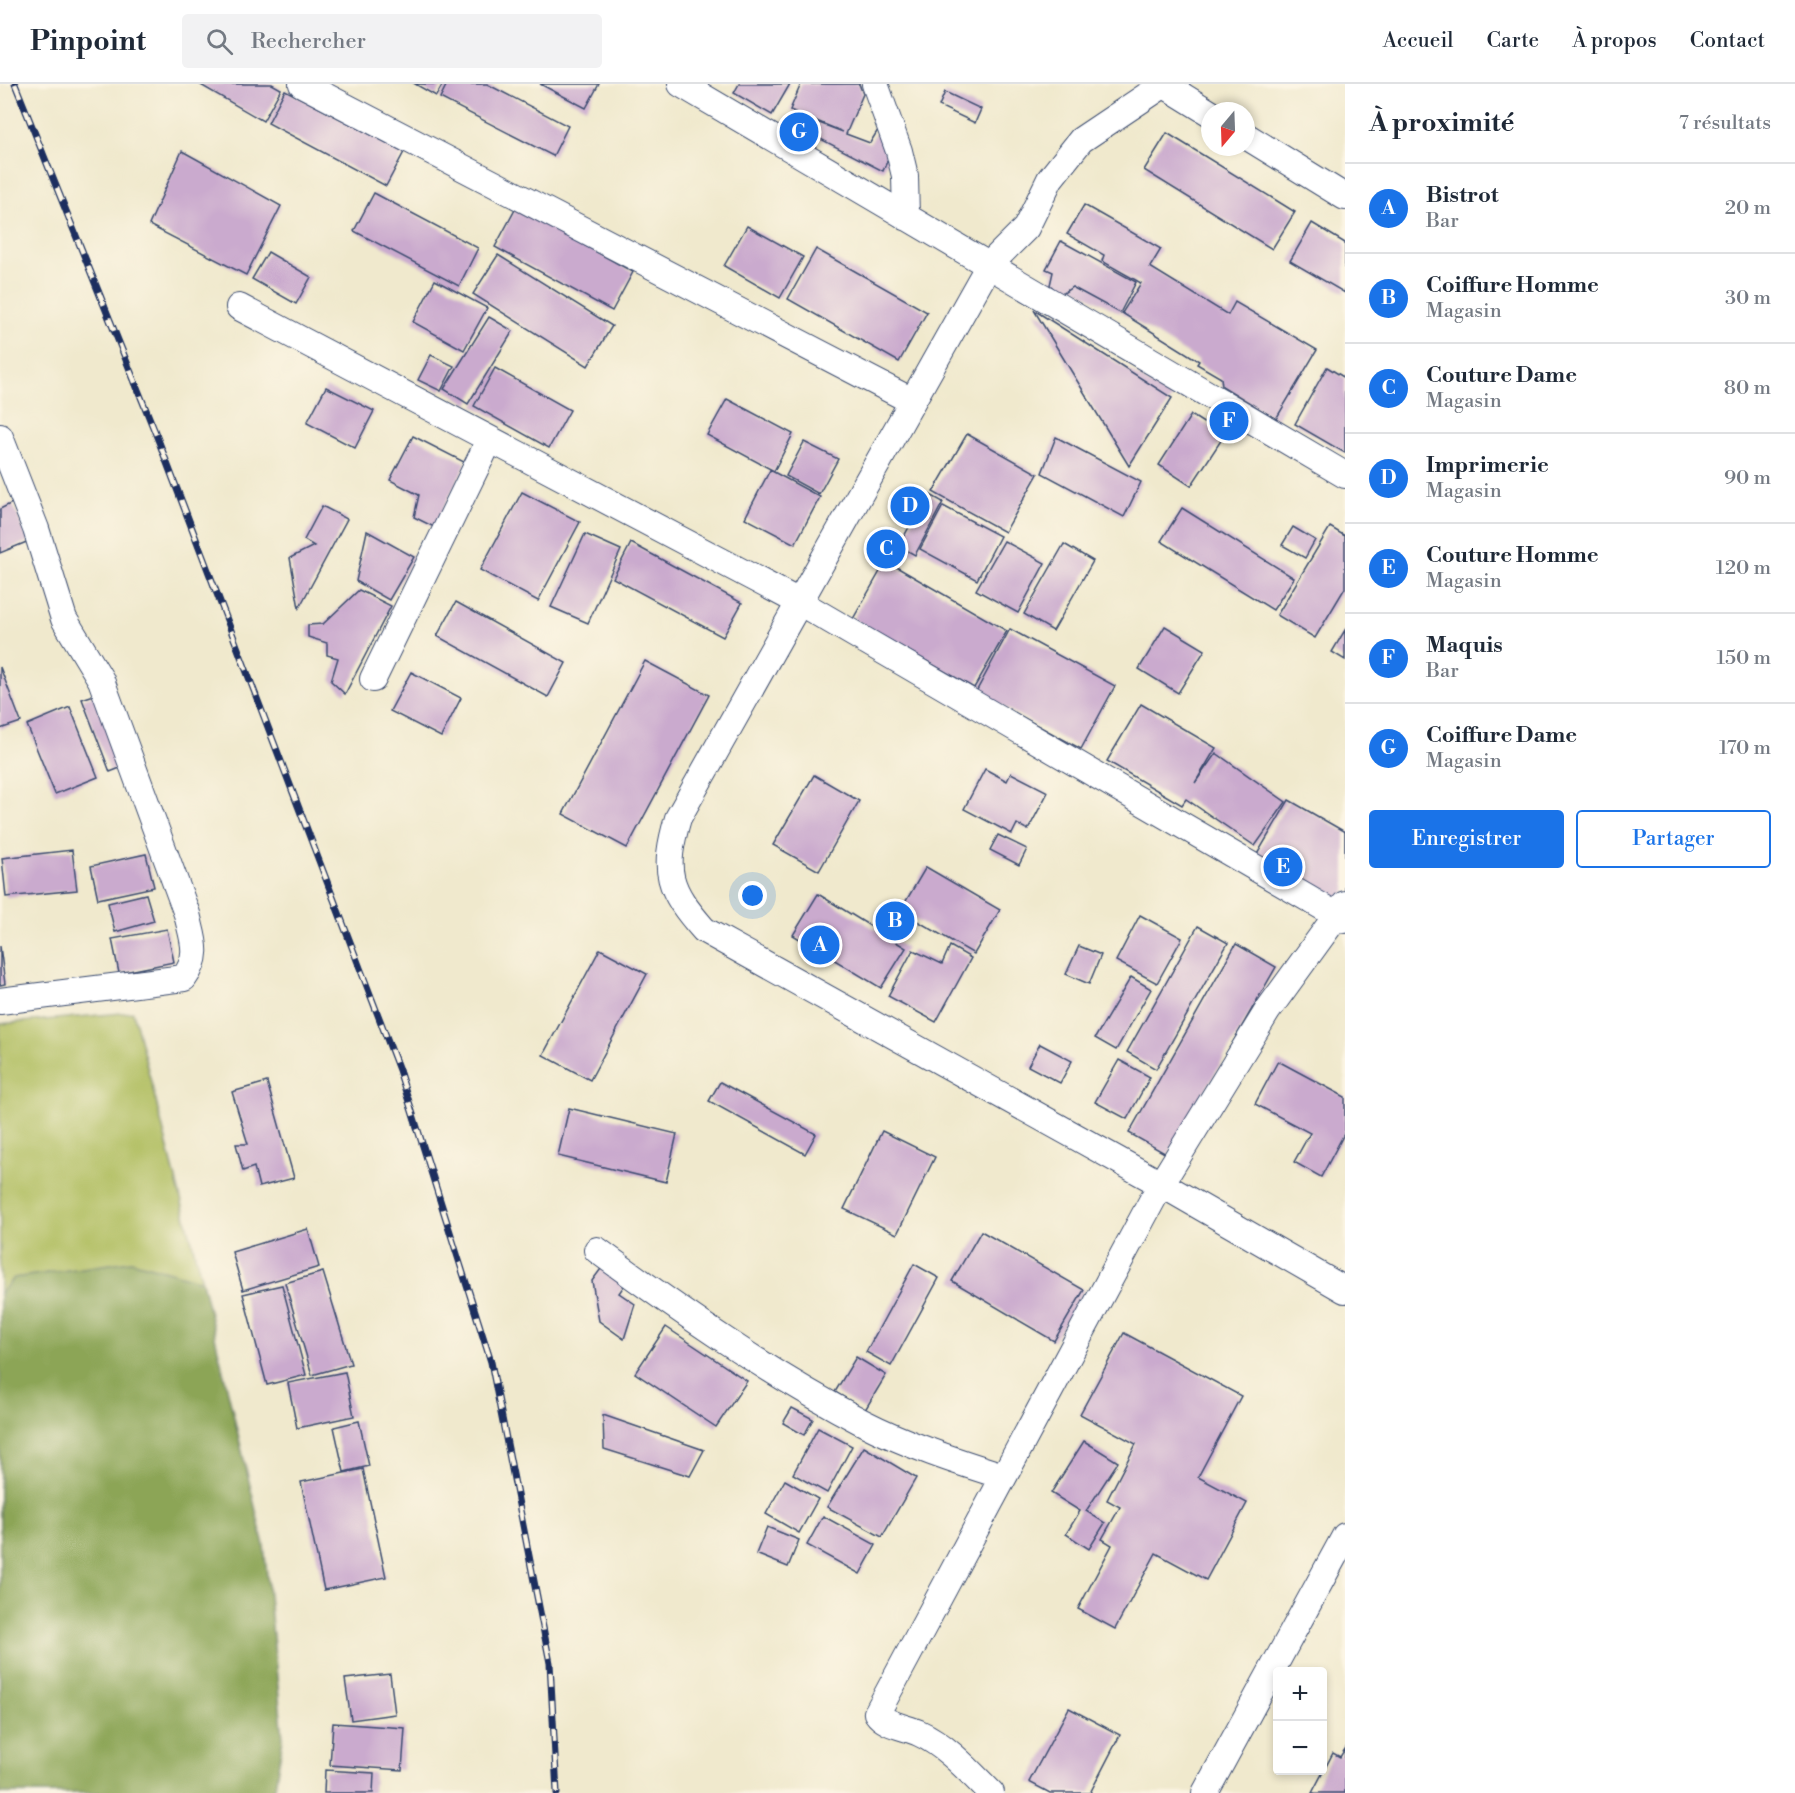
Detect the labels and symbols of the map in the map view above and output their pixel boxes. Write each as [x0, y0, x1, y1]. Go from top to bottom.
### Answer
north arrow [1201, 102, 1255, 156]
pin: G [780, 110, 818, 154]
pin: F [1210, 398, 1248, 444]
pin: D [890, 484, 930, 528]
pin: C [866, 526, 906, 572]
pin: E [1264, 844, 1302, 890]
your location [738, 881, 767, 910]
pin: B [876, 898, 914, 944]
pin: A [800, 922, 840, 968]

